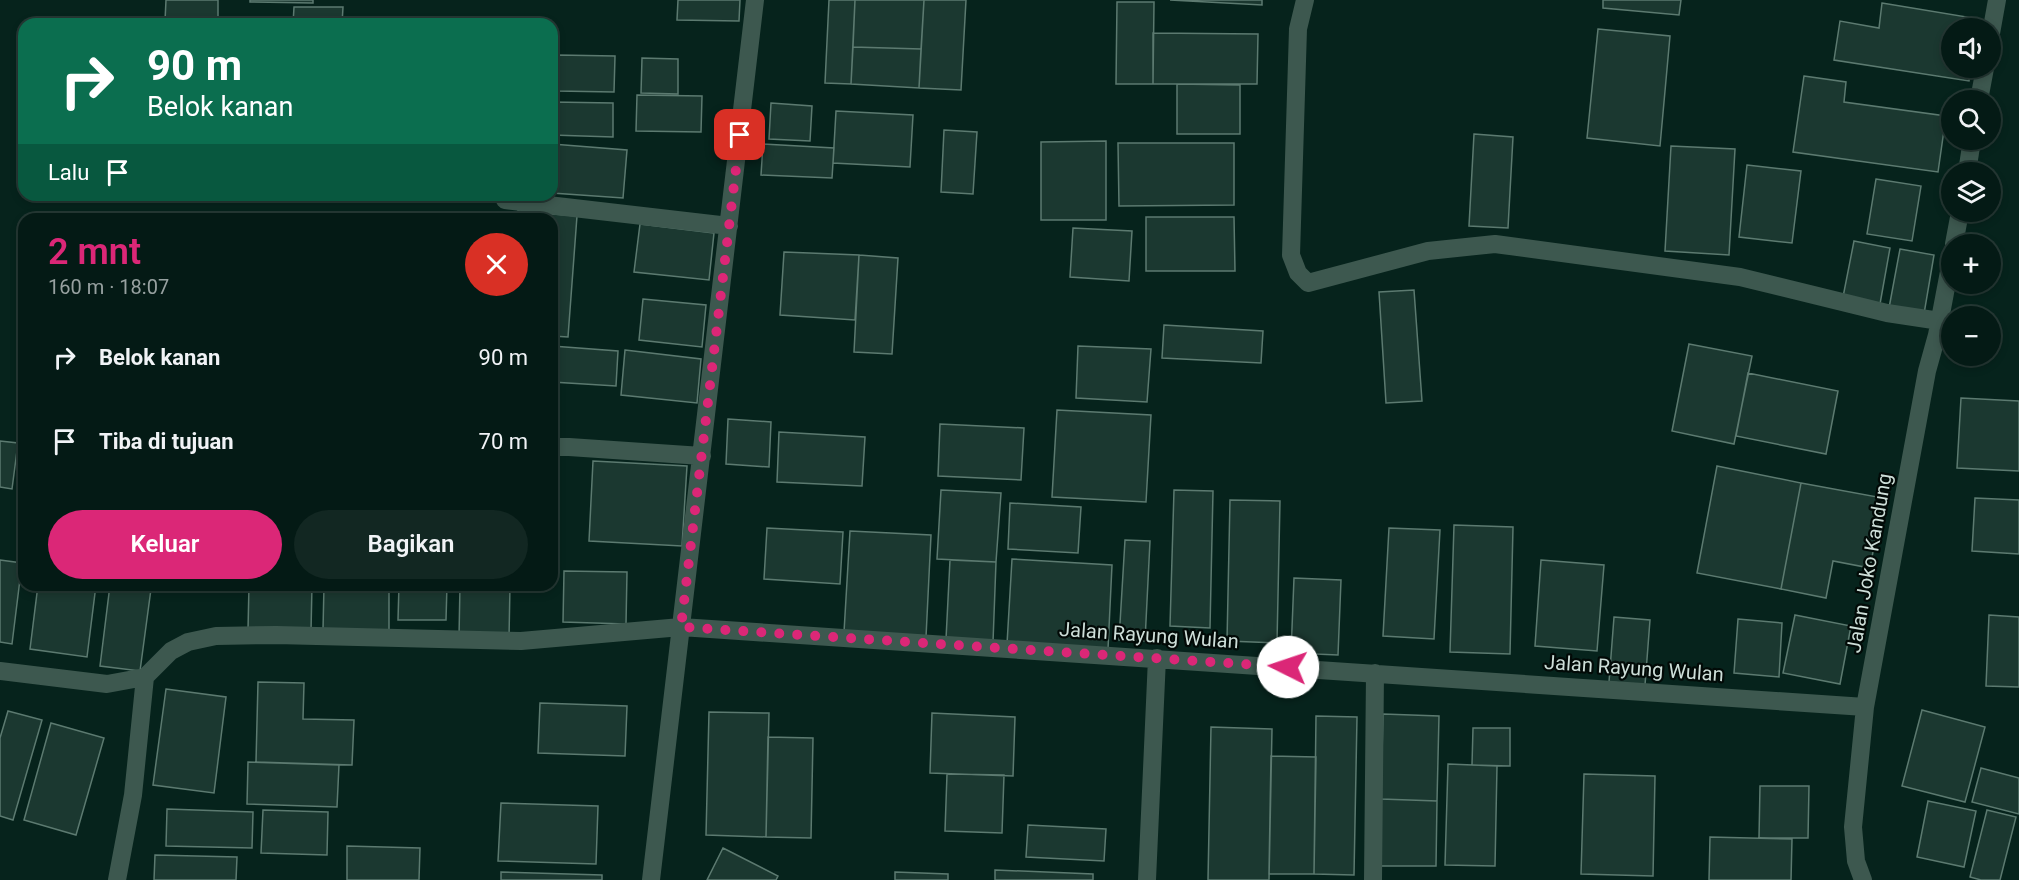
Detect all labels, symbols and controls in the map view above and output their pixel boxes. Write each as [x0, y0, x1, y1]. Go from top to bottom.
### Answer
map controls [1941, 18, 2001, 366]
button: sound [1941, 18, 2001, 78]
text: 90 m [147, 41, 242, 90]
icon: right [48, 42, 126, 120]
button: search [1941, 90, 2001, 150]
text: Belok kanan [147, 91, 293, 123]
pin [714, 109, 765, 160]
icon: arrive [723, 118, 756, 151]
icon: arrive [101, 156, 134, 189]
text: Lalu [48, 160, 89, 185]
button: layers [1941, 162, 2001, 222]
text: 2 mnt [48, 231, 141, 273]
button: close [465, 233, 528, 296]
button: + [1941, 234, 2001, 294]
text: 160 m · 18:07 [48, 275, 169, 299]
button: − [1941, 306, 2001, 366]
icon: right [48, 341, 81, 374]
text: Belok kanan [99, 345, 220, 370]
text: 90 m [479, 345, 528, 370]
icon: arrive [48, 425, 81, 458]
text: Tiba di tujuan [99, 429, 234, 454]
text: 70 m [479, 429, 528, 454]
street label: Jalan Joko Kandung [1841, 471, 1897, 655]
button: Keluar [48, 510, 282, 579]
button: Bagikan [294, 510, 528, 579]
street label: Jalan Rayung Wulan [1058, 617, 1240, 653]
position arrow [1256, 635, 1320, 699]
street label: Jalan Rayung Wulan [1543, 650, 1725, 686]

